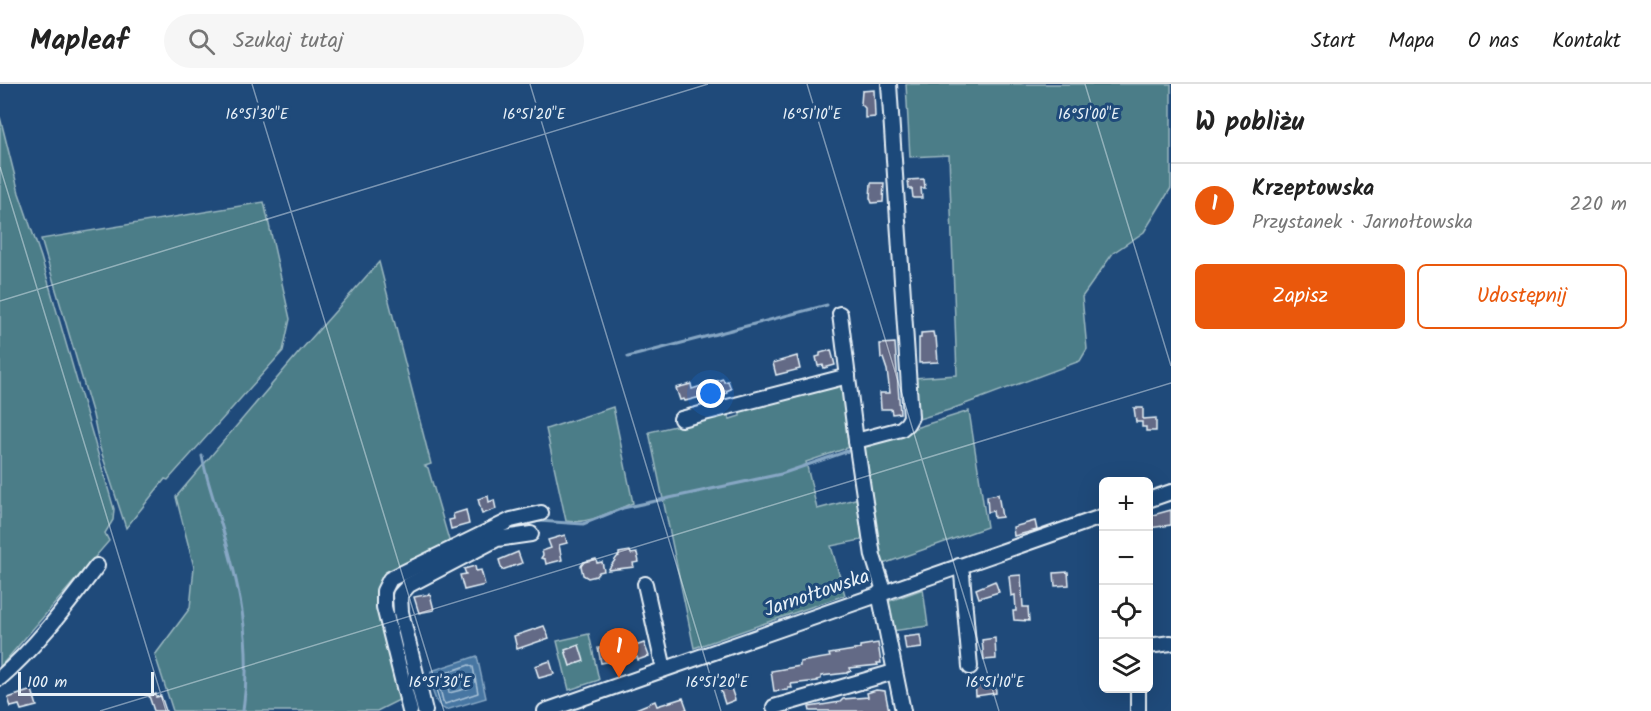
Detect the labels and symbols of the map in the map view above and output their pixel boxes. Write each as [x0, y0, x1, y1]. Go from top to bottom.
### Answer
text: 16°51'30"E [226, 103, 290, 127]
text: 16°51'20"E [502, 103, 567, 127]
text: 16°51'10"E [782, 103, 843, 127]
text: 16°51'00"E [1058, 103, 1121, 127]
your location [696, 379, 725, 408]
street label: Jarnołtowska [760, 561, 874, 627]
pin: 1 [600, 628, 638, 678]
scale bar [18, 669, 154, 696]
text: 16°51'30"E [409, 671, 473, 695]
text: 16°51'20"E [685, 671, 750, 695]
text: 16°51'10"E [965, 671, 1026, 695]

